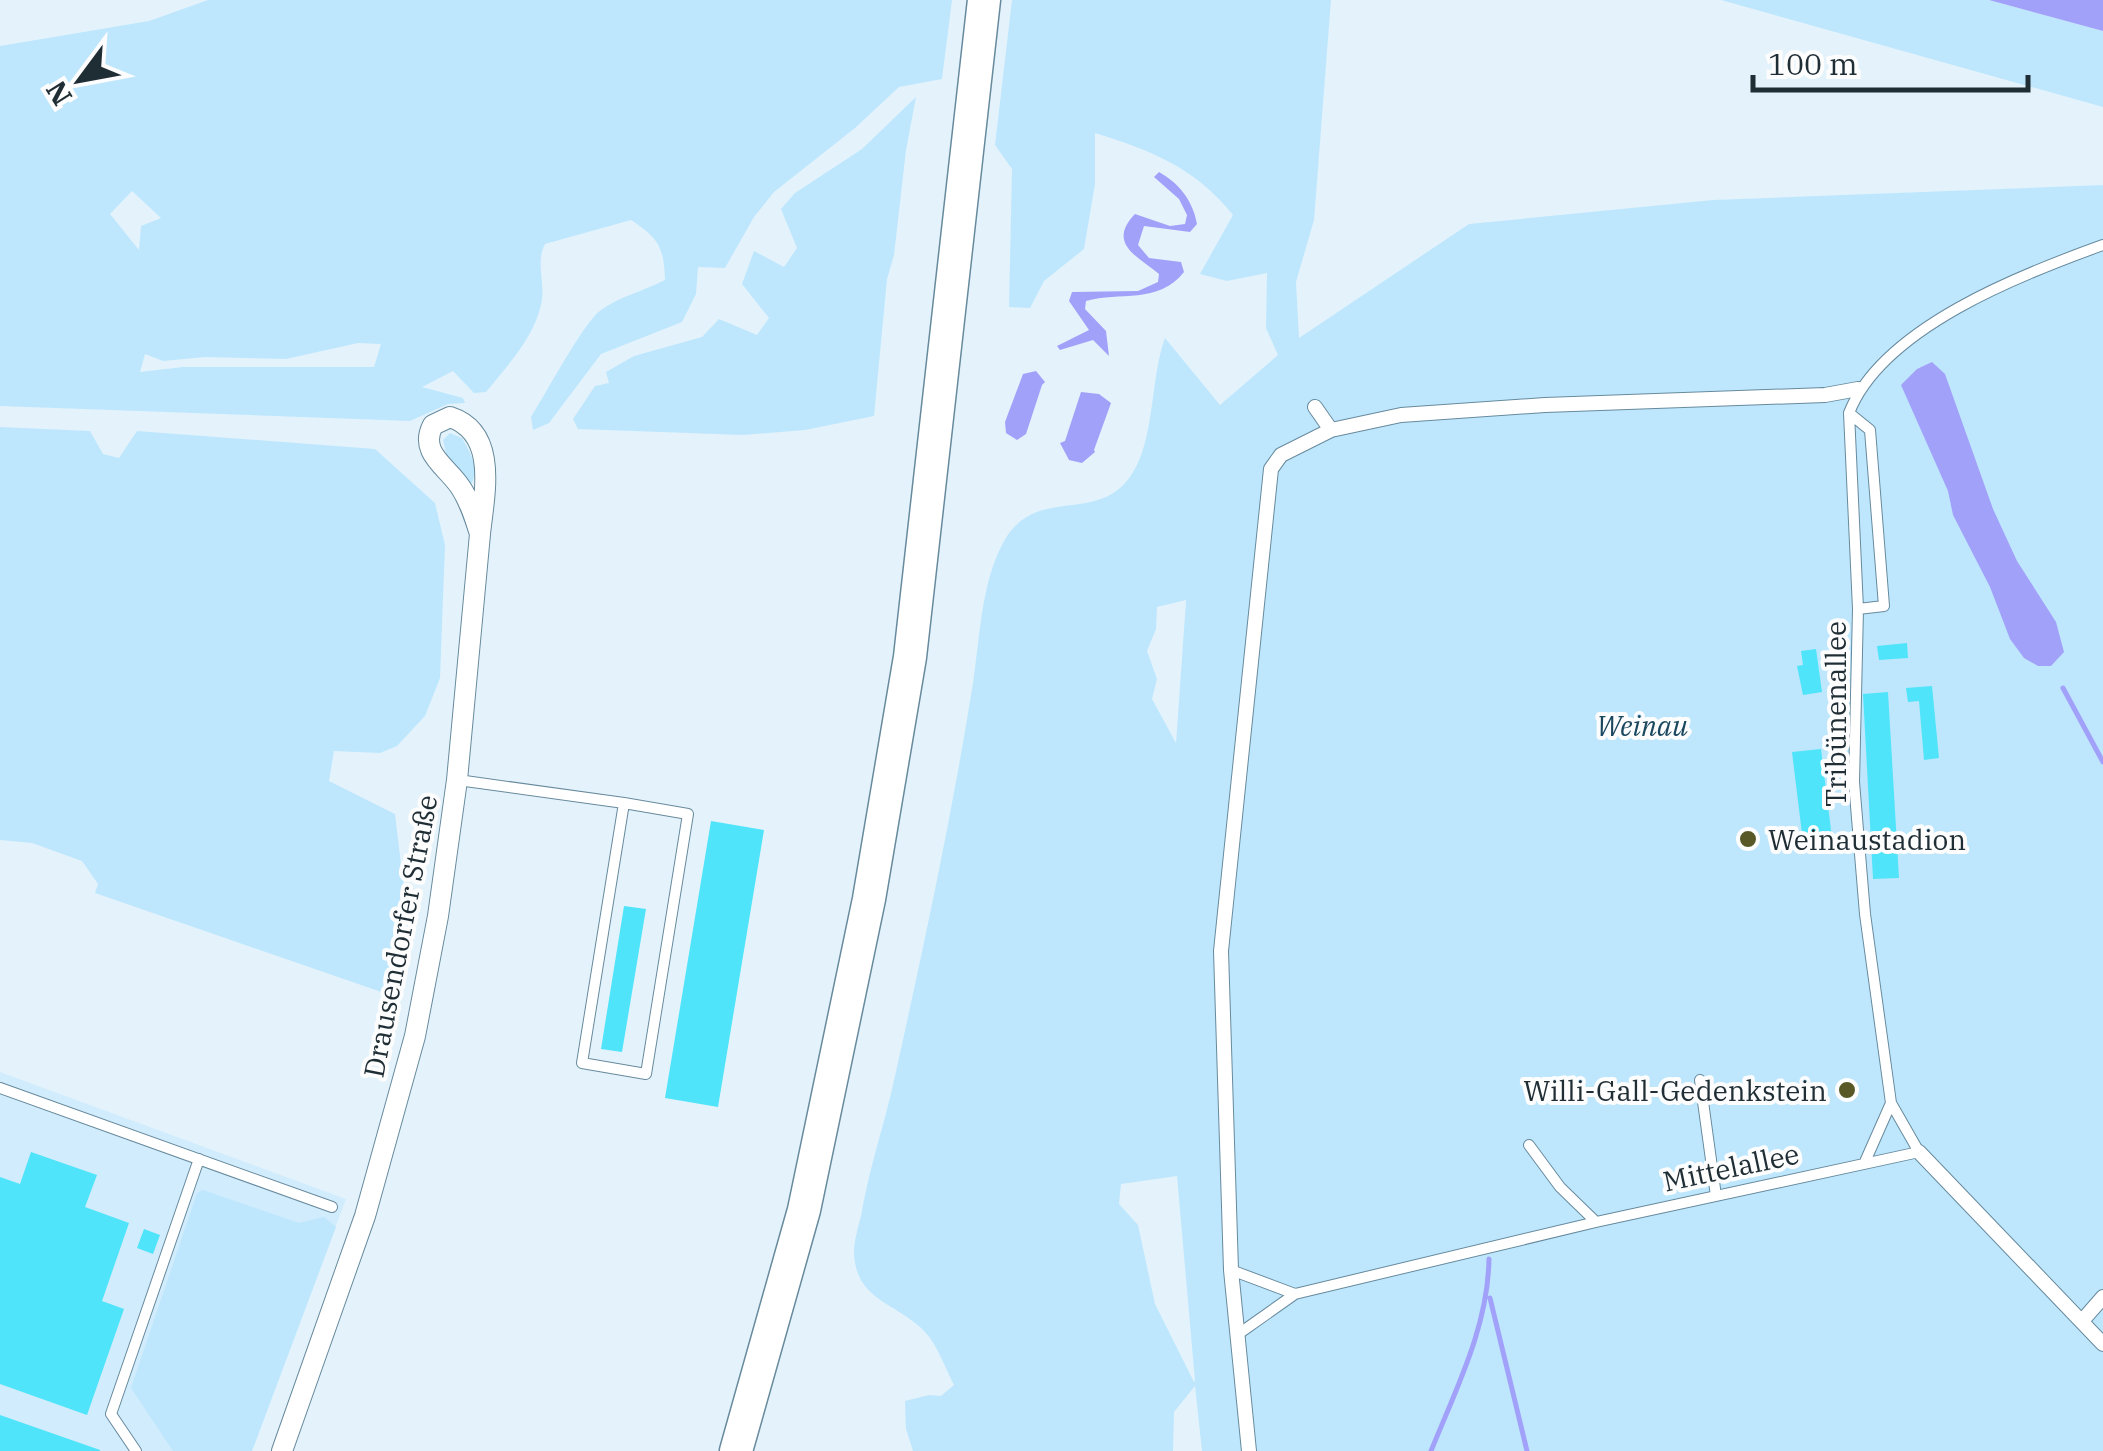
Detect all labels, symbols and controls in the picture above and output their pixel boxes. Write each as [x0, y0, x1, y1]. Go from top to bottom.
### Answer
north arrow [30, 30, 130, 130]
scale bar [1753, 30, 2028, 92]
text: 100 m [1768, 44, 1858, 83]
text: N [37, 74, 80, 113]
street label: Tribünenallee [1817, 621, 1854, 807]
park label: Weinau [1596, 707, 1688, 744]
street label: Drausendorfer Straße [354, 792, 446, 1080]
place label: Weinaustadion [1768, 821, 1966, 858]
marker: Weinaustadion [1737, 828, 1759, 850]
place label: Willi-Gall-Gedenkstein [1523, 1072, 1827, 1109]
marker: Willi-Gall-Gedenkstein [1836, 1079, 1858, 1101]
street label: Mittelallee [1660, 1135, 1802, 1199]

